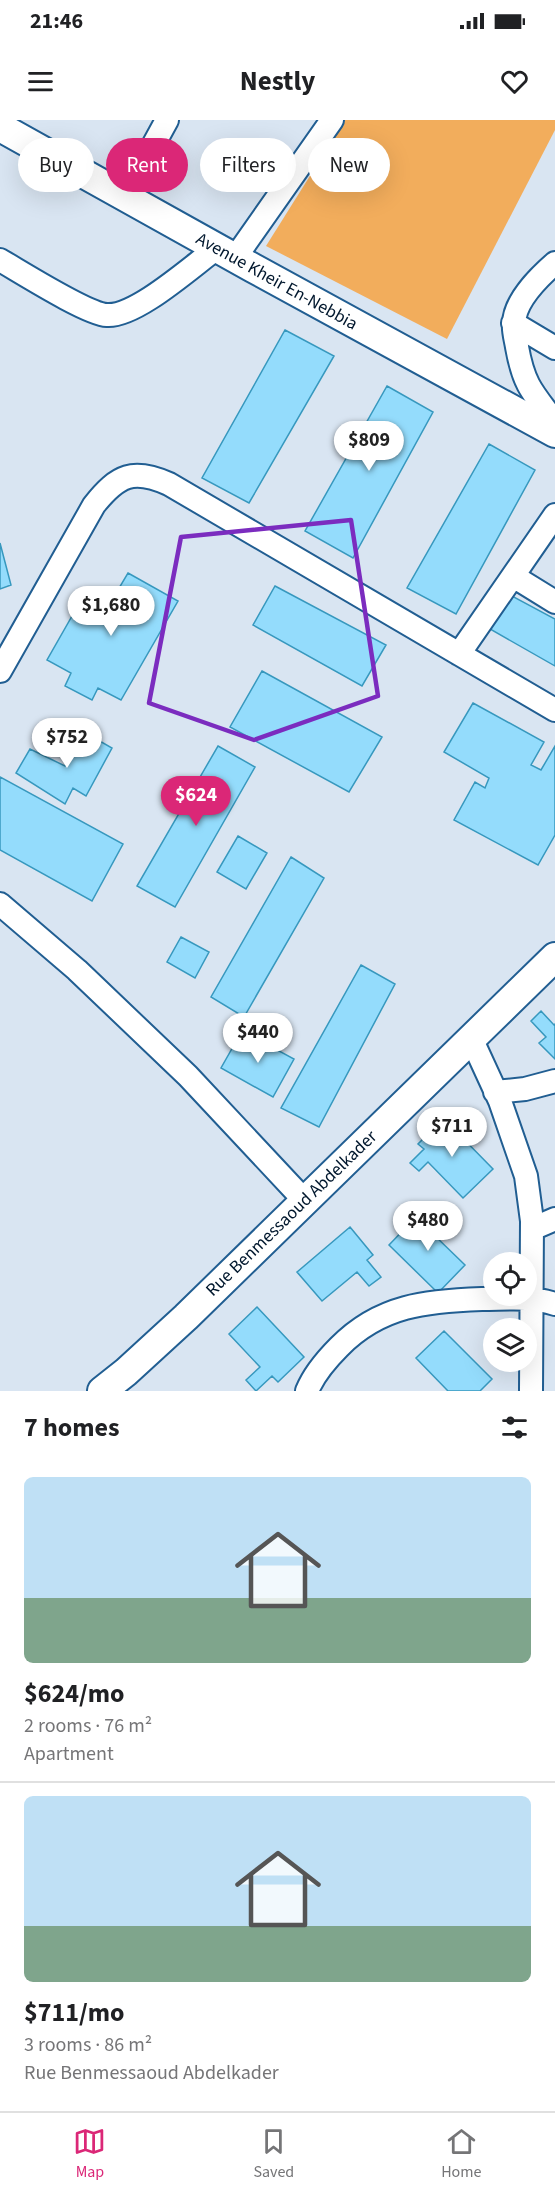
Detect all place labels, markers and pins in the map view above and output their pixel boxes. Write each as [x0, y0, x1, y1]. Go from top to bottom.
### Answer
pin: $809 [333, 421, 405, 472]
pin: $1,680 [62, 586, 160, 637]
pin: $752 [31, 718, 103, 769]
pin: $624 [160, 776, 232, 827]
pin: $440 [222, 1013, 294, 1064]
pin: $711 [416, 1107, 488, 1158]
pin: $480 [392, 1201, 464, 1252]

